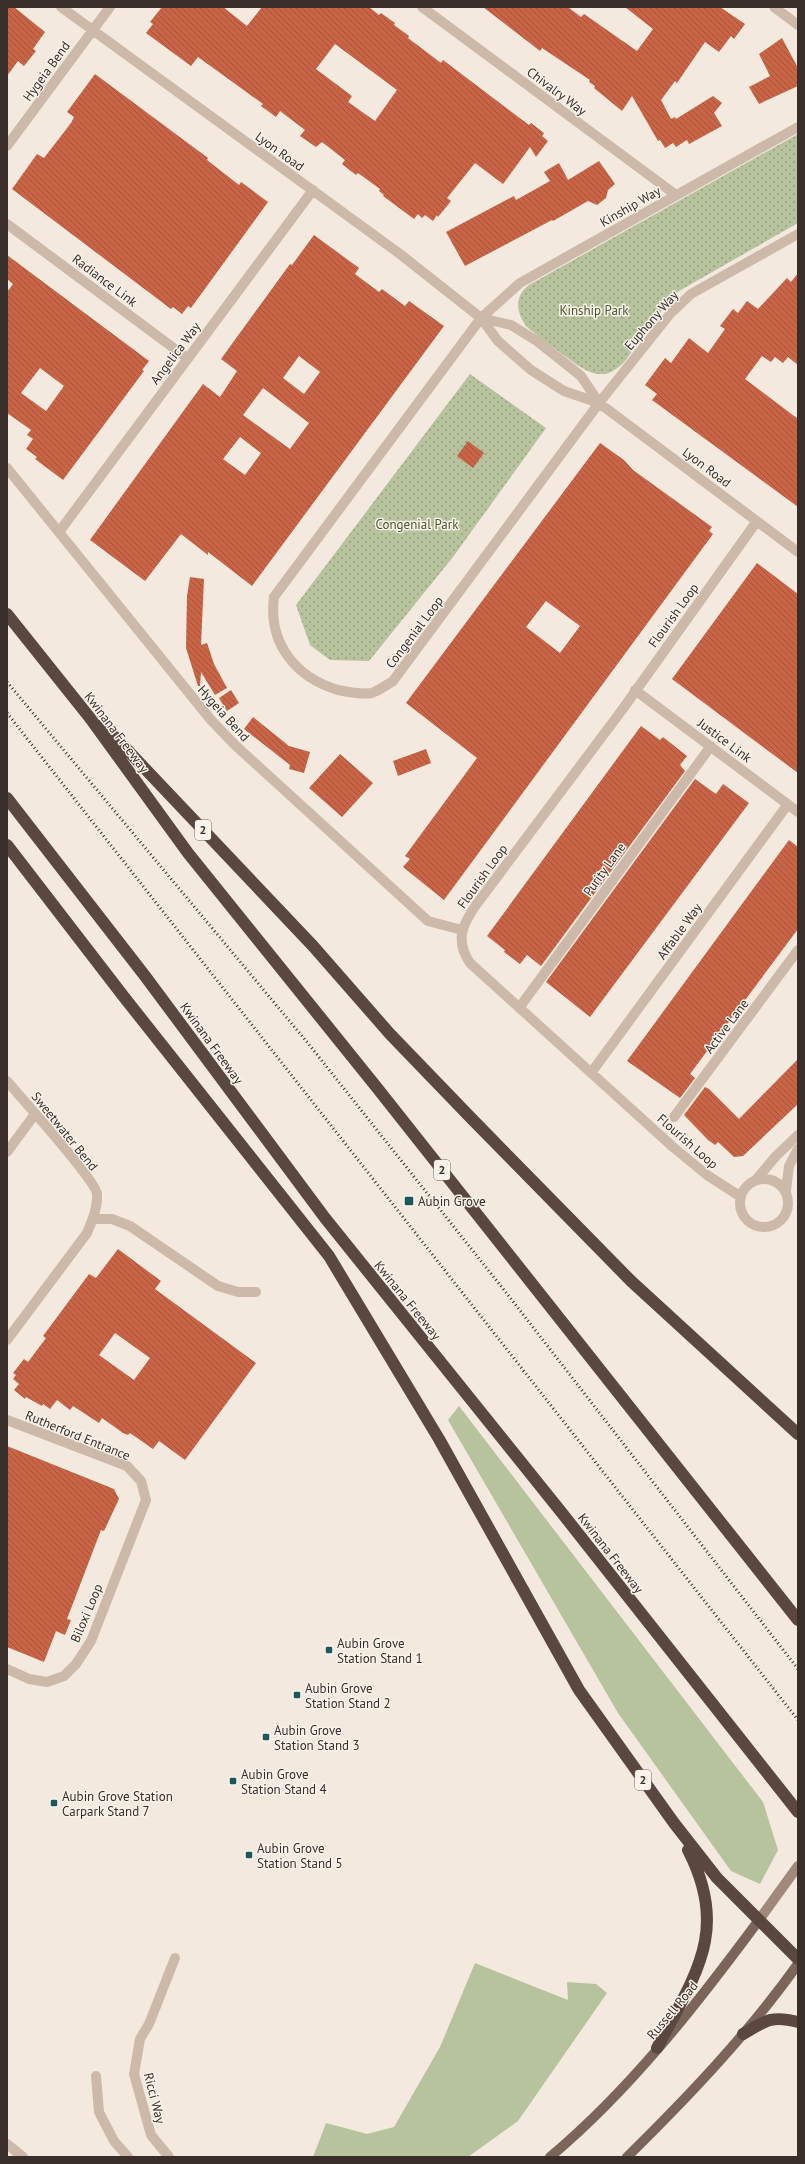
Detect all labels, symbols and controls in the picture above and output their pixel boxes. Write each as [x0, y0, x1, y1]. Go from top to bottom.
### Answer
street label: Hygeia Bend [19, 38, 74, 105]
street label: Chivalry Way [523, 63, 590, 119]
street label: Lyon Road [252, 128, 308, 175]
street label: Kinship Way [597, 182, 664, 231]
street label: Radiance Link [69, 250, 141, 311]
street label: Euphony Way [621, 287, 682, 354]
park label: Kinship Park [559, 302, 629, 319]
street label: Angelica Way [146, 319, 204, 388]
street label: Lyon Road [679, 444, 734, 491]
park label: Congenial Park [376, 516, 459, 533]
street label: Flourish Loop [644, 580, 702, 651]
street label: Congenial Loop [382, 593, 447, 672]
street label: Hygeia Bend [194, 682, 253, 745]
street label: Kwinana Freeway [81, 688, 153, 776]
street label: Justice Link [693, 714, 756, 767]
road number: 2 [195, 820, 211, 840]
street label: Purity Lane [579, 839, 629, 899]
street label: Flourish Loop [453, 841, 511, 912]
street label: Affable Way [653, 900, 706, 963]
street label: Active Lane [700, 996, 752, 1057]
street label: Kwinana Freeway [176, 999, 247, 1088]
street label: Sweetwater Bend [28, 1088, 102, 1174]
street label: Flourish Loop [654, 1110, 722, 1173]
road number: 2 [434, 1160, 450, 1180]
place label: Aubin Grove [418, 1193, 486, 1210]
marker: Aubin Grove [403, 1195, 415, 1207]
street label: Kwinana Freeway [370, 1257, 445, 1343]
street label: Rutherford Entrance [23, 1407, 133, 1464]
street label: Kwinana Freeway [574, 1510, 647, 1597]
street label: Biloxi Loop [67, 1581, 106, 1645]
place label: Aubin Grove Station Stand 1 [337, 1635, 423, 1667]
marker: Aubin Grove Station Stand 1 [324, 1645, 334, 1655]
place label: Aubin Grove Station Stand 2 [305, 1680, 391, 1712]
marker: Aubin Grove Station Stand 2 [292, 1690, 302, 1700]
place label: Aubin Grove Station Stand 3 [274, 1722, 360, 1754]
marker: Aubin Grove Station Stand 3 [261, 1732, 271, 1742]
place label: Aubin Grove Station Stand 4 [241, 1766, 327, 1798]
road number: 2 [635, 1770, 651, 1790]
marker: Aubin Grove Station Stand 4 [228, 1776, 238, 1786]
place label: Aubin Grove Station Carpark Stand 7 [62, 1788, 173, 1820]
marker: Aubin Grove Station Carpark Stand 7 [49, 1798, 59, 1808]
place label: Aubin Grove Station Stand 5 [257, 1840, 343, 1872]
marker: Aubin Grove Station Stand 5 [244, 1850, 254, 1860]
street label: Russell Road [643, 1978, 702, 2043]
street label: Ricci Way [140, 2071, 169, 2125]

